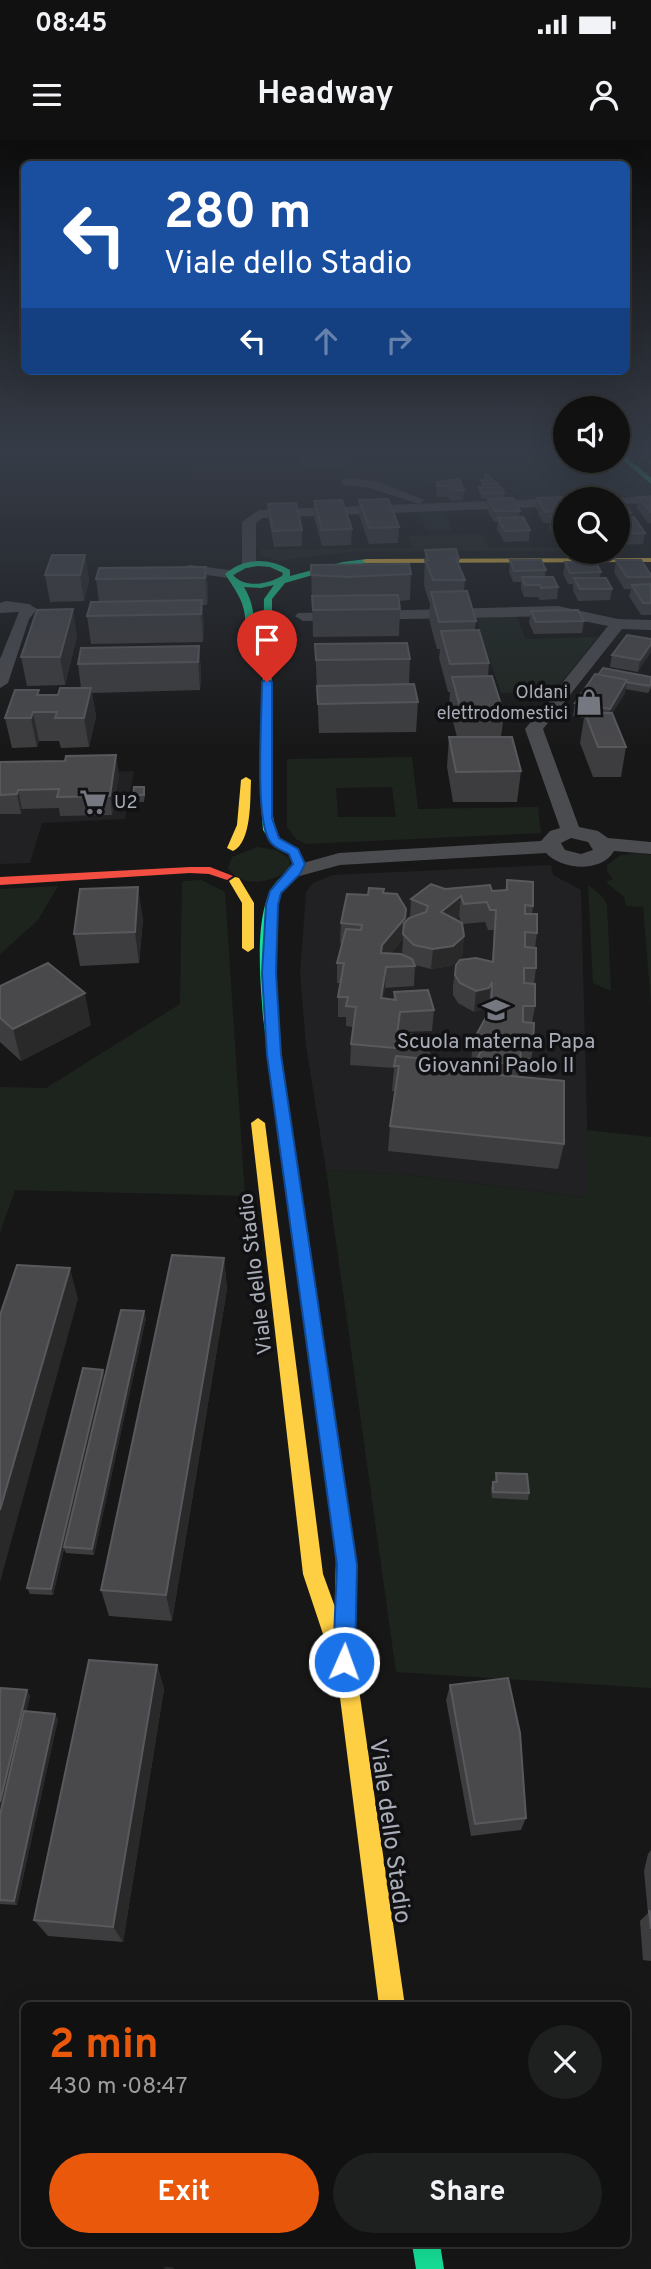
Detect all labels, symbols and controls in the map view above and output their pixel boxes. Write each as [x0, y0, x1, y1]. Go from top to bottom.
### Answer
text: 08:45 [35, 8, 107, 41]
text: Headway [257, 75, 394, 115]
icon: menu [28, 76, 66, 114]
icon: person [585, 76, 623, 114]
text: 280 m [164, 184, 311, 246]
icon: left [49, 189, 140, 280]
text: Viale dello Stadio [164, 245, 412, 285]
icon: left [234, 322, 272, 360]
icon: ahead [307, 322, 345, 360]
icon: right [380, 322, 418, 360]
map controls [553, 396, 630, 564]
button: sound [553, 396, 630, 473]
button: search [553, 487, 630, 564]
pin [237, 610, 297, 682]
icon: arrive [248, 621, 286, 659]
place label: Oldani elettrodomestici [437, 682, 568, 726]
shop icon: Oldani elettrodomestici [574, 687, 604, 717]
supermarket icon: U2 [78, 787, 108, 817]
place label: U2 [114, 792, 137, 815]
school or university icon: Scuola materna Papa Giovanni Paolo II [481, 995, 511, 1025]
place label: Scuola materna Papa Giovanni Paolo II [397, 1029, 595, 1080]
street label: Viale dello Stadio [233, 1191, 280, 1356]
position arrow [307, 1625, 381, 1699]
street label: Viale dello Stadio [361, 1737, 417, 1926]
text: 2 min [49, 2020, 159, 2073]
button: close [528, 2025, 602, 2099]
text: 430 m · 08:47 [49, 2073, 187, 2102]
button: Exit [49, 2153, 319, 2233]
button: Share [333, 2153, 602, 2233]

